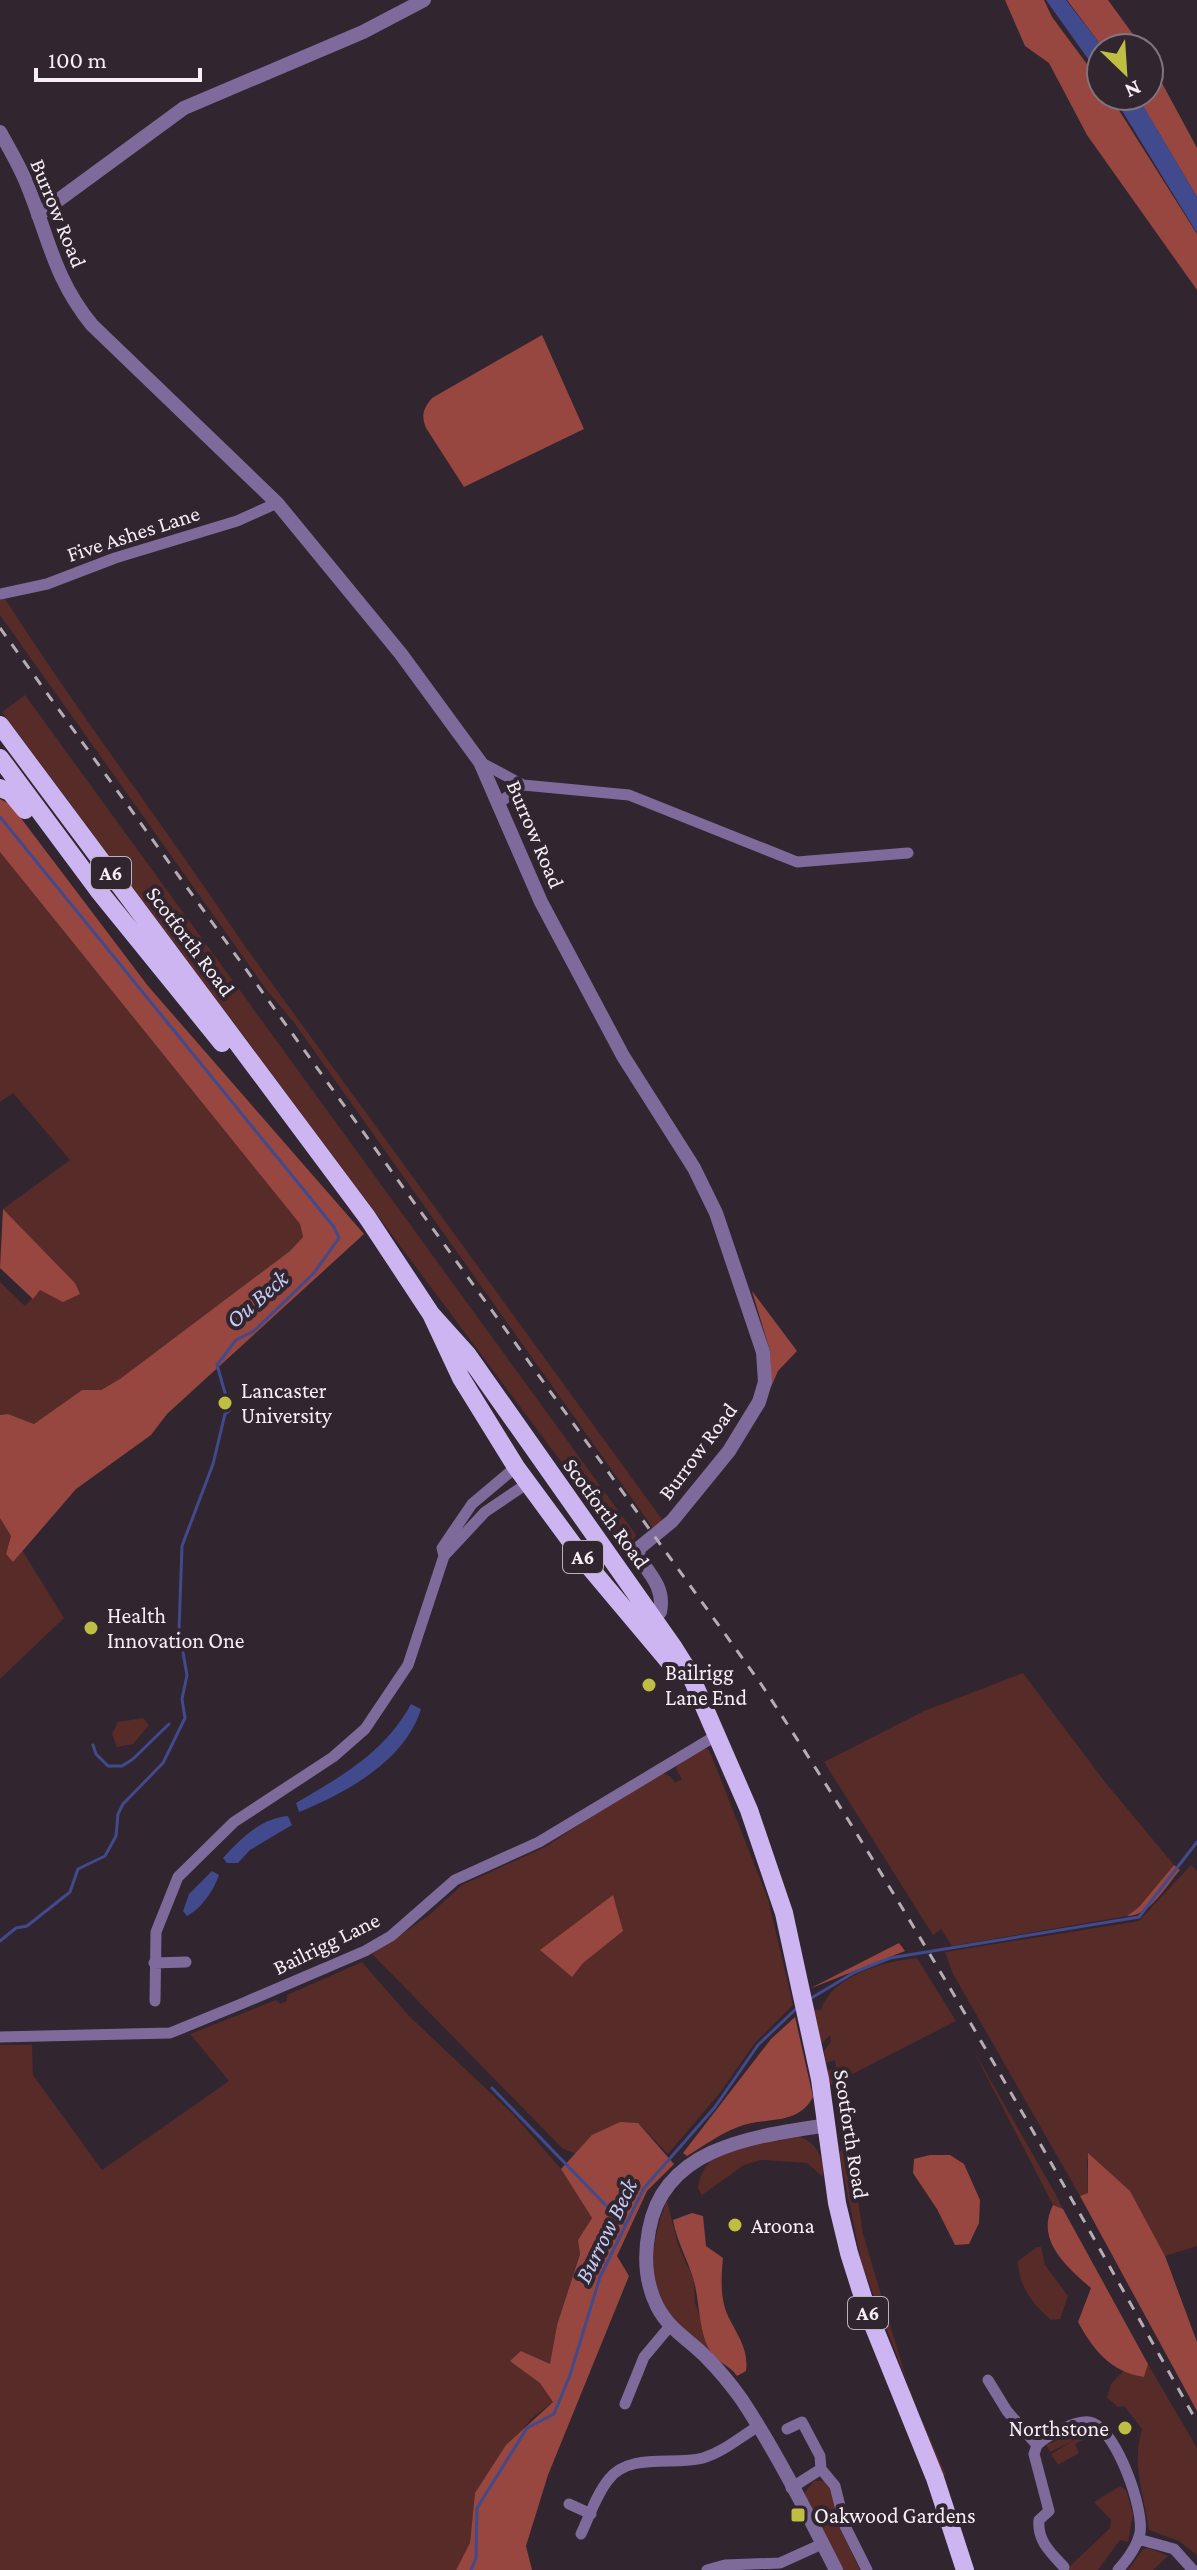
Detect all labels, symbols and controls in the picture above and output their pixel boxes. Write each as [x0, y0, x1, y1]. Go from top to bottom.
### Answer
scale bar [36, 32, 200, 82]
north arrow [1085, 32, 1165, 112]
text: 100 m [48, 46, 107, 73]
text: N [1121, 75, 1145, 104]
street label: Burrow Road [25, 155, 92, 271]
street label: Five Ashes Lane [64, 500, 203, 567]
street label: Burrow Road [502, 777, 570, 892]
road number: A6 [91, 857, 131, 889]
street label: Scotforth Road [141, 882, 240, 1001]
water label: Ou Beck [220, 1263, 294, 1333]
place label: Lancaster University [241, 1378, 333, 1428]
marker: Lancaster University [216, 1394, 234, 1412]
street label: Burrow Road [653, 1398, 742, 1505]
street label: Scotforth Road [558, 1453, 655, 1574]
road number: A6 [563, 1541, 603, 1573]
place label: Health Innovation One [107, 1603, 244, 1653]
marker: Health Innovation One [82, 1619, 100, 1637]
place label: Bailrigg Lane End [665, 1660, 748, 1710]
marker: Bailrigg Lane End [640, 1676, 658, 1694]
street label: Bailrigg Lane [269, 1907, 384, 1980]
street label: Scotforth Road [829, 2068, 874, 2201]
water label: Burrow Beck [569, 2173, 643, 2287]
place label: Aroona [751, 2213, 815, 2238]
marker: Aroona [726, 2216, 744, 2234]
road number: A6 [848, 2297, 888, 2329]
place label: Northstone [1009, 2416, 1109, 2441]
marker: Northstone [1116, 2419, 1134, 2437]
place label: Oakwood Gardens [814, 2503, 976, 2528]
marker: Oakwood Gardens [789, 2506, 807, 2524]

